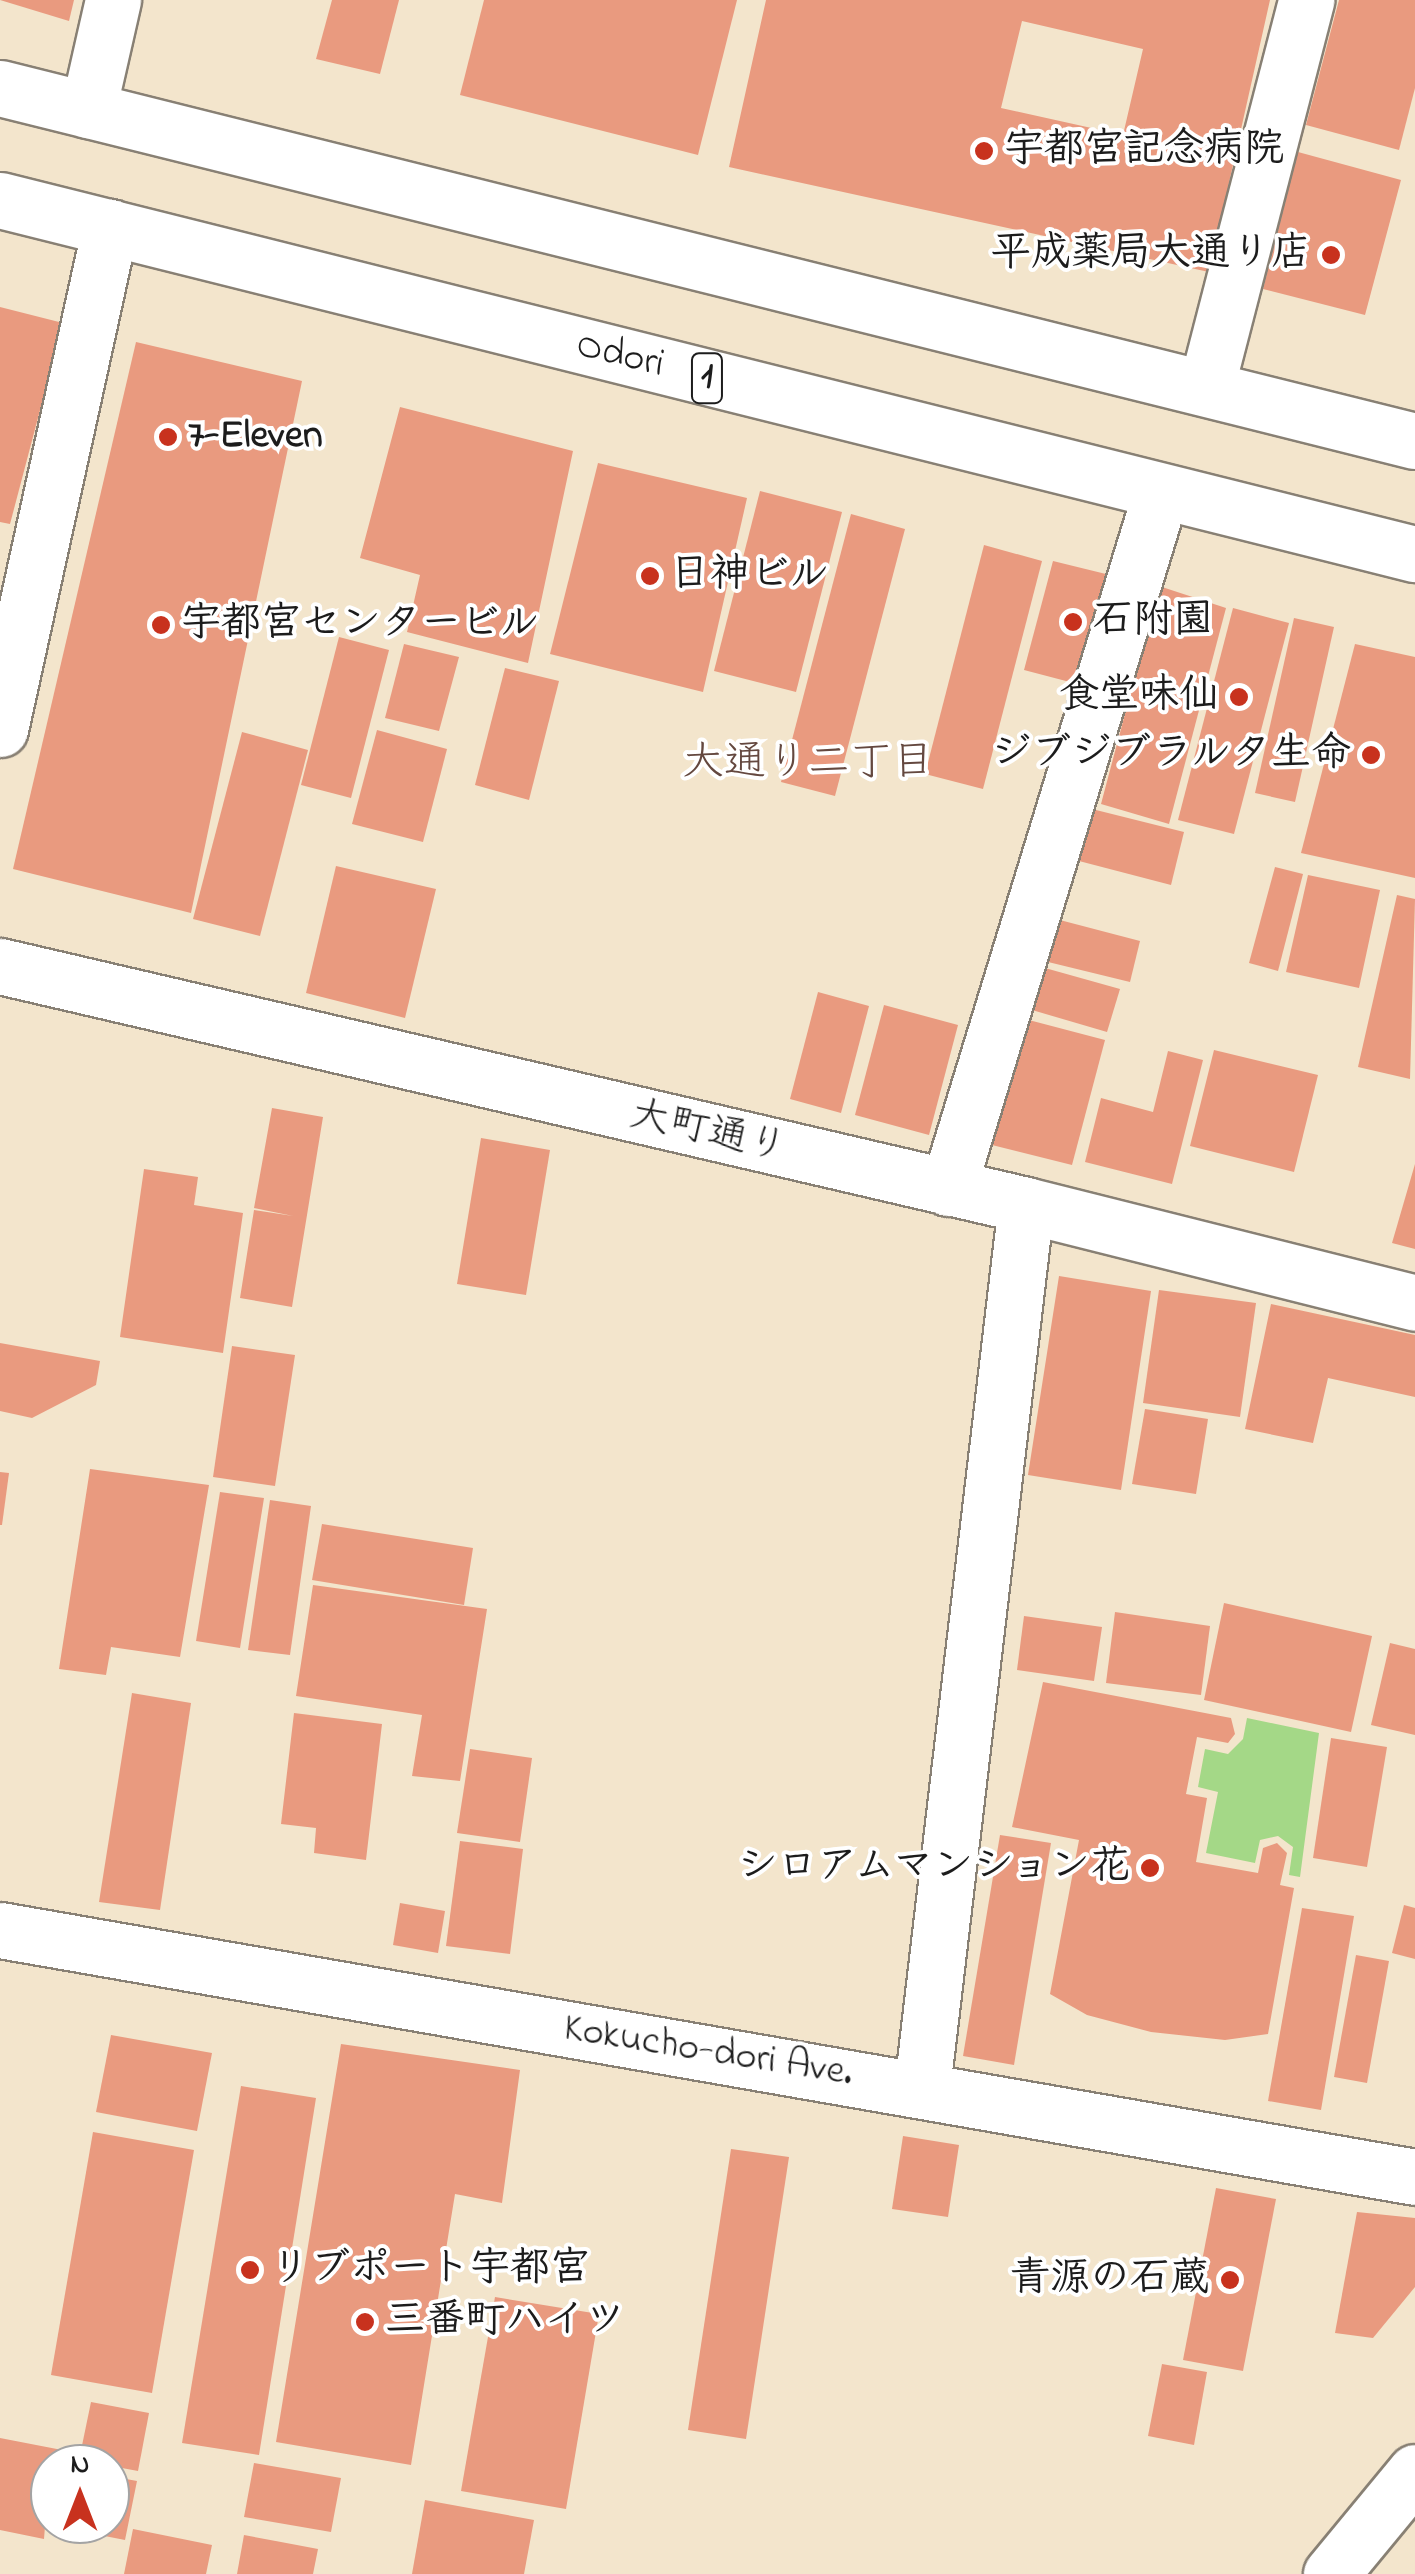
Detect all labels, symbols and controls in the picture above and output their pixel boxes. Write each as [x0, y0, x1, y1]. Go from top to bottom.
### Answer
place label: 宇都宮記念病院 [1004, 127, 1284, 175]
marker: 宇都宮記念病院 [973, 140, 995, 162]
place label: 平成薬局大通り店 [991, 231, 1311, 279]
marker: 平成薬局大通り店 [1320, 244, 1342, 266]
street label: Odori [571, 322, 669, 390]
road number: 1 [690, 345, 724, 411]
place label: 7-Eleven [188, 413, 323, 461]
marker: 7-Eleven [157, 426, 179, 448]
place label: 日神ビル [670, 552, 830, 600]
marker: 日神ビル [639, 565, 661, 587]
place label: 石附園 [1093, 598, 1213, 646]
place label: 宇都宮センタービル [181, 601, 541, 649]
marker: 石附園 [1062, 611, 1084, 633]
marker: 宇都宮センタービル [150, 614, 172, 636]
place label: 食堂味仙 [1059, 673, 1219, 721]
marker: 食堂味仙 [1228, 686, 1250, 708]
place label: ジブジブラルタ生命 [991, 731, 1351, 779]
district label: 大通り二丁目 [682, 739, 934, 789]
marker: ジブジブラルタ生命 [1360, 744, 1382, 766]
street label: 大町通り [625, 1092, 791, 1174]
place label: シロアムマンション花 [730, 1844, 1130, 1892]
marker: シロアムマンション花 [1139, 1857, 1161, 1879]
street label: Kokucho-dori Ave. [560, 2005, 856, 2099]
place label: リブポート宇都宮 [270, 2246, 590, 2294]
place label: 青源の石蔵 [1010, 2256, 1210, 2304]
marker: リブポート宇都宮 [239, 2259, 261, 2281]
marker: 青源の石蔵 [1219, 2269, 1241, 2291]
place label: 三番町ハイツ [385, 2298, 625, 2346]
marker: 三番町ハイツ [354, 2311, 376, 2333]
north arrow [30, 2444, 130, 2544]
text: N [71, 2445, 89, 2486]

